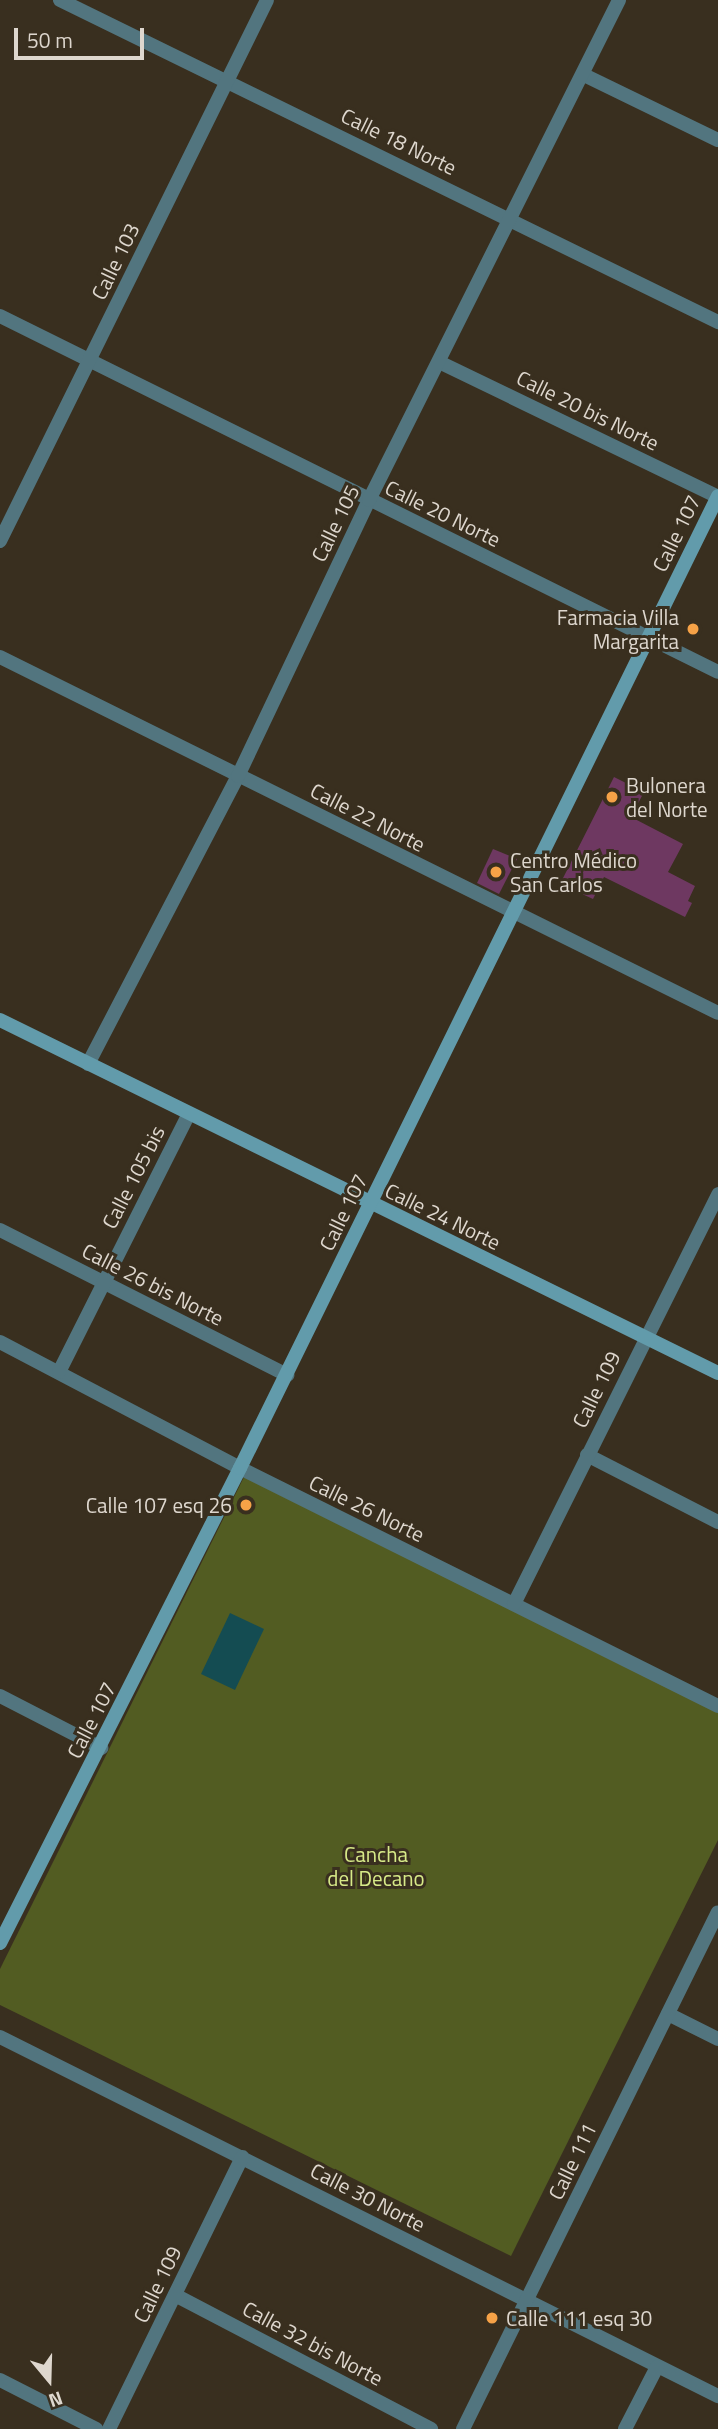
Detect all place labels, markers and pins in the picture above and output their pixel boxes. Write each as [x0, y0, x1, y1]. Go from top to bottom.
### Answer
place label: Farmacia Villa Margarita [557, 604, 679, 654]
marker: Farmacia Villa Margarita [685, 621, 701, 637]
place label: Bulonera del Norte [626, 772, 708, 822]
marker: Bulonera del Norte [604, 789, 620, 805]
place label: Centro Médico San Carlos [510, 847, 637, 897]
marker: Centro Médico San Carlos [488, 864, 504, 880]
place label: Calle 107 esq 26 [86, 1492, 232, 1518]
marker: Calle 107 esq 26 [238, 1497, 254, 1513]
place label: Calle 111 esq 30 [506, 2305, 652, 2331]
marker: Calle 111 esq 30 [484, 2310, 500, 2326]

